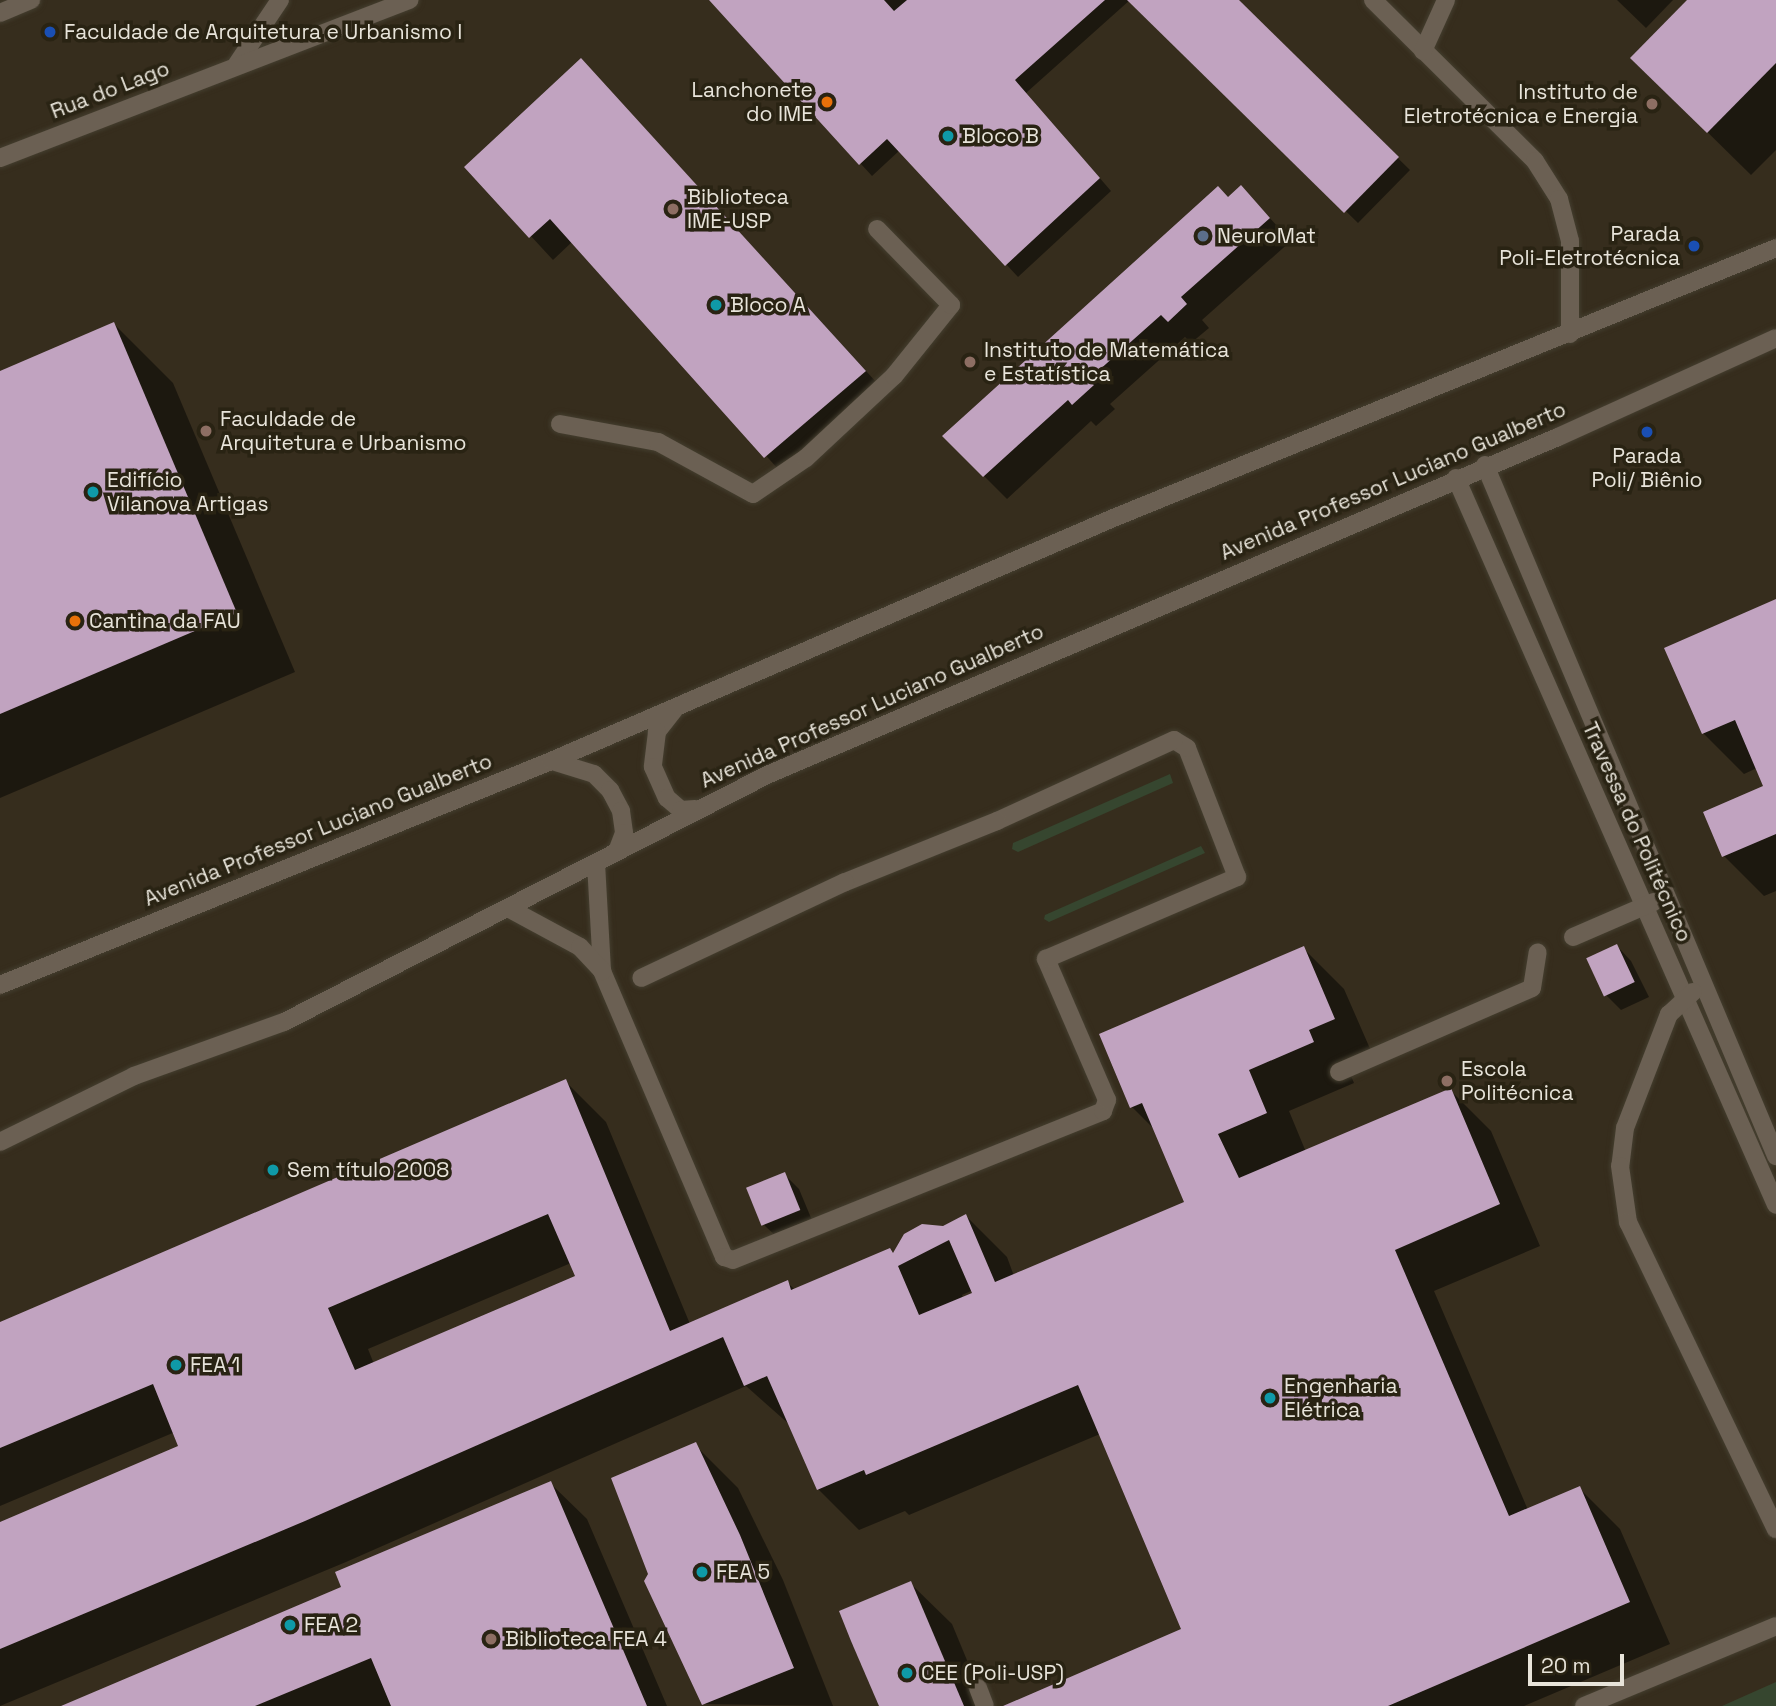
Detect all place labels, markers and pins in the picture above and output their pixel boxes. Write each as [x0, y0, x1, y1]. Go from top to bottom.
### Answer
place label: Faculdade de Arquitetura e Urbanismo I [64, 19, 463, 45]
marker: Faculdade de Arquitetura e Urbanismo I [42, 24, 58, 40]
place label: Lanchonete do IME [692, 77, 813, 127]
place label: Instituto de Eletrotécnica e Energia [1404, 79, 1638, 129]
marker: Lanchonete do IME [819, 94, 835, 110]
marker: Instituto de Eletrotécnica e Energia [1644, 96, 1660, 112]
place label: Bloco B [962, 123, 1039, 149]
marker: Bloco B [940, 128, 956, 144]
place label: Biblioteca IME-USP [687, 184, 789, 234]
marker: Biblioteca IME-USP [665, 201, 681, 217]
place label: Parada Poli-Eletrotécnica [1499, 221, 1680, 271]
place label: NeuroMat [1217, 223, 1316, 249]
marker: NeuroMat [1195, 228, 1211, 244]
marker: Parada Poli-Eletrotécnica [1686, 238, 1702, 254]
place label: Bloco A [730, 292, 806, 318]
marker: Bloco A [708, 297, 724, 313]
place label: Instituto de Matemática e Estatística [984, 337, 1229, 387]
marker: Instituto de Matemática e Estatística [962, 354, 978, 370]
place label: Faculdade de Arquitetura e Urbanismo [220, 406, 467, 456]
marker: Faculdade de Arquitetura e Urbanismo [198, 423, 214, 439]
marker: Parada Poli/ Biênio [1639, 424, 1655, 440]
place label: Parada Poli/ Biênio [1591, 443, 1703, 493]
place label: Edifício Vilanova Artigas [107, 467, 269, 517]
marker: Edifício Vilanova Artigas [85, 484, 101, 500]
place label: Cantina da FAU [89, 608, 241, 634]
marker: Cantina da FAU [67, 613, 83, 629]
place label: Escola Politécnica [1461, 1056, 1573, 1106]
marker: Escola Politécnica [1439, 1073, 1455, 1089]
place label: Sem título 2008 [287, 1157, 449, 1183]
marker: Sem título 2008 [265, 1162, 281, 1178]
place label: FEA 1 [190, 1352, 241, 1378]
marker: FEA 1 [168, 1357, 184, 1373]
place label: Engenharia Elétrica [1284, 1373, 1398, 1423]
marker: Engenharia Elétrica [1262, 1390, 1278, 1406]
place label: FEA 5 [716, 1559, 770, 1585]
marker: FEA 5 [694, 1564, 710, 1580]
place label: FEA 2 [304, 1612, 358, 1638]
marker: FEA 2 [282, 1617, 298, 1633]
place label: Biblioteca FEA 4 [505, 1626, 667, 1652]
marker: Biblioteca FEA 4 [483, 1631, 499, 1647]
place label: CEE (Poli-USP) [921, 1660, 1064, 1686]
marker: CEE (Poli-USP) [899, 1665, 915, 1681]

